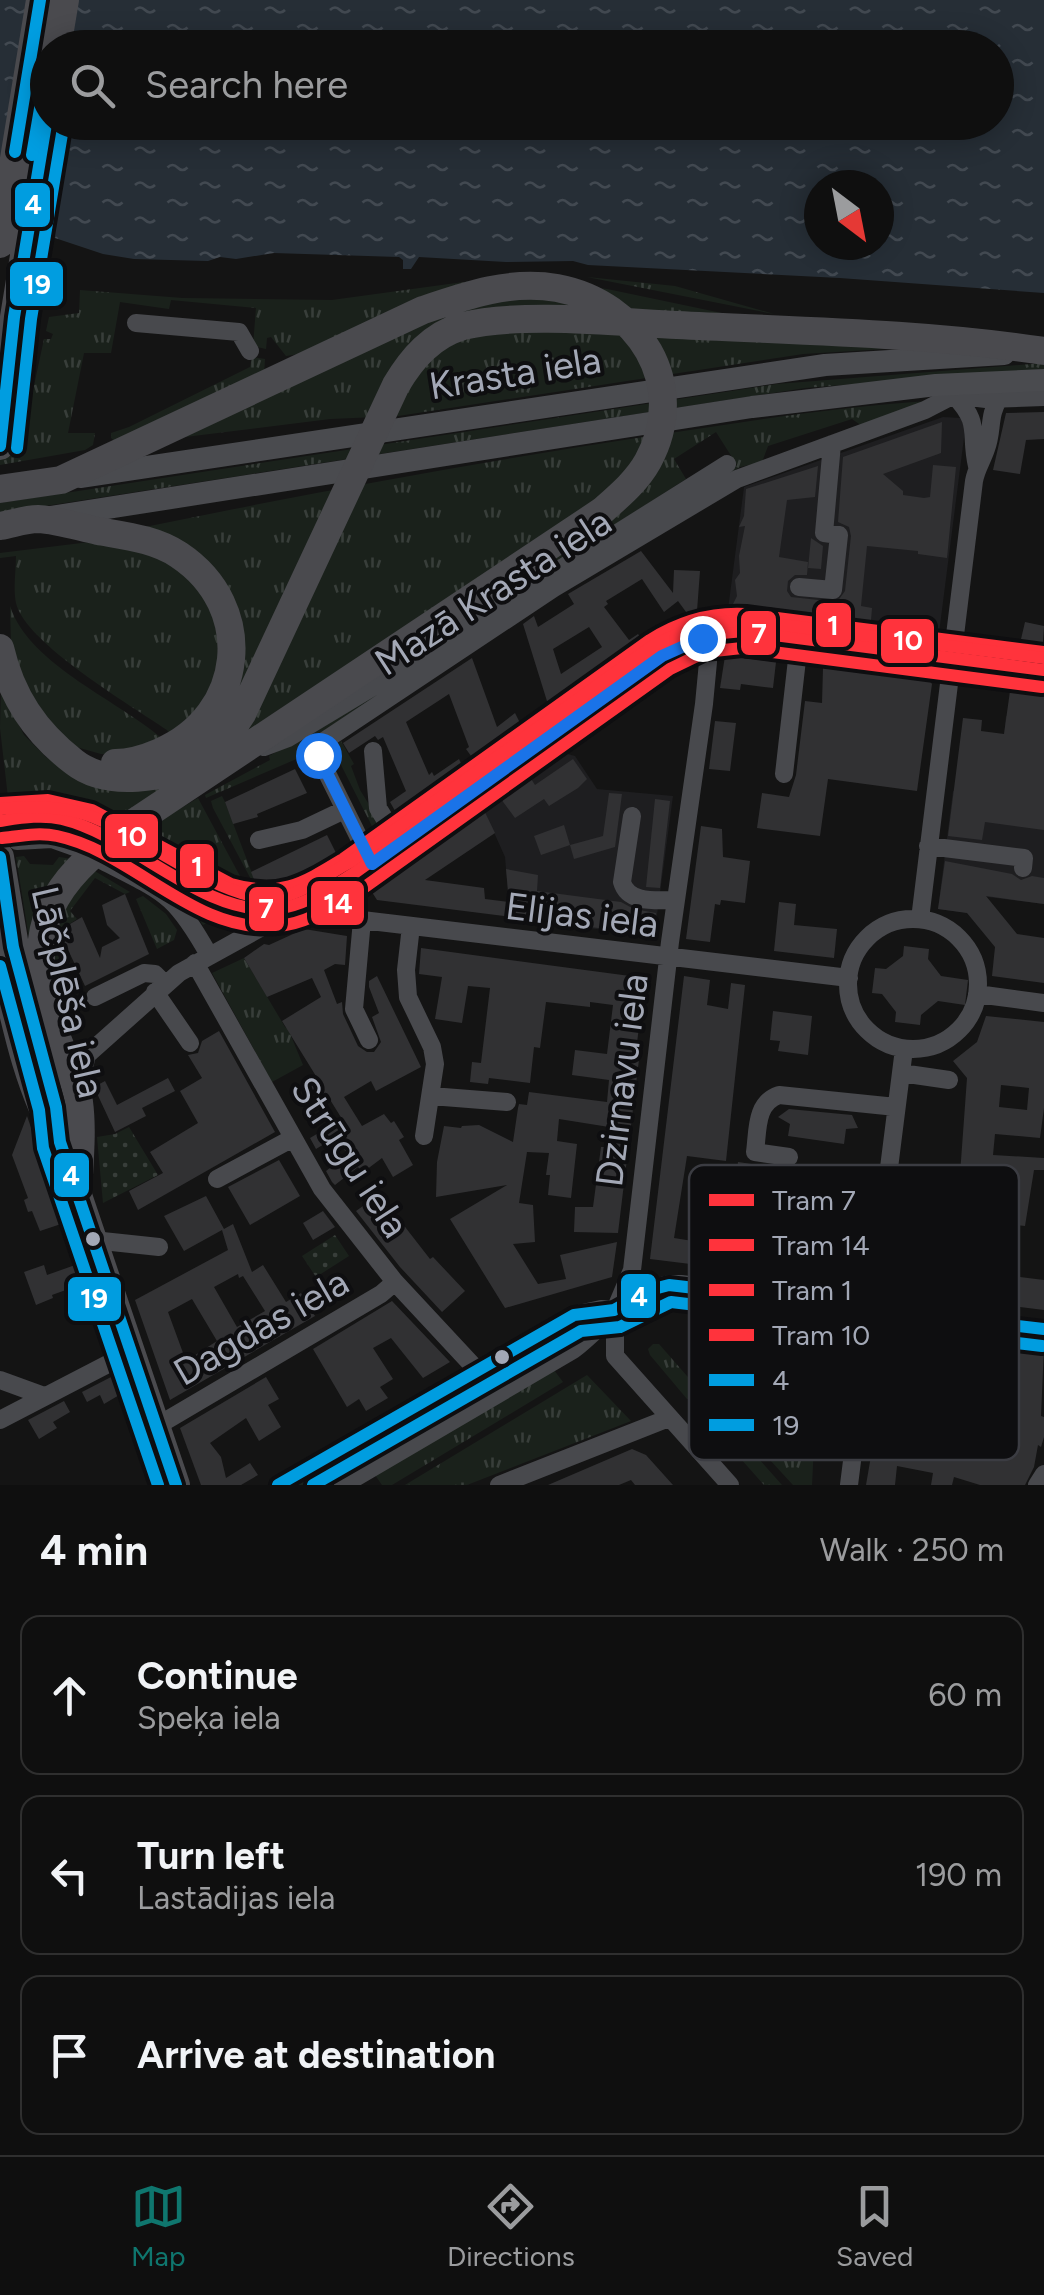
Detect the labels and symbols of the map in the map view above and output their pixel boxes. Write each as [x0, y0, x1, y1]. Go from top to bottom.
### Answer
north arrow [804, 170, 894, 260]
line badge: 4 [13, 181, 52, 229]
text: 4 [24, 187, 42, 221]
line badge: 19 [8, 260, 65, 308]
text: 19 [23, 267, 51, 301]
street label: Krasta iela [426, 337, 604, 409]
street label: Mazā Krasta iela [366, 499, 620, 685]
line badge: 1 [814, 601, 853, 649]
text: 1 [827, 608, 839, 642]
line badge: 7 [739, 609, 778, 657]
route end [680, 616, 726, 662]
text: 7 [751, 616, 767, 650]
line badge: 10 [879, 617, 936, 665]
text: 10 [893, 623, 923, 657]
route start [296, 733, 342, 779]
line badge: 10 [103, 812, 160, 860]
text: 10 [117, 819, 147, 853]
line badge: 1 [178, 842, 216, 890]
text: 1 [191, 849, 203, 883]
line badge: 14 [309, 879, 366, 927]
street label: Lāčplēša iela [21, 882, 115, 1102]
street label: Elijas iela [503, 883, 661, 947]
line badge: 7 [247, 885, 286, 933]
text: 14 [323, 886, 353, 920]
text: 7 [258, 891, 274, 925]
street label: Dzirnavu iela [586, 971, 658, 1189]
street label: Strūgu iela [281, 1068, 419, 1246]
line badge: 4 [52, 1151, 91, 1199]
text: 4 [62, 1158, 80, 1192]
legend [689, 1165, 1019, 1460]
text: Tram 7 [772, 1183, 856, 1217]
text: Tram 14 [772, 1228, 870, 1262]
unlabelled marker [83, 1229, 103, 1249]
street label: Dagdas iela [166, 1259, 356, 1395]
line badge: 4 [619, 1272, 658, 1320]
text: Tram 1 [772, 1273, 852, 1307]
line badge: 19 [66, 1275, 123, 1323]
text: 4 [630, 1279, 648, 1313]
text: 19 [80, 1281, 108, 1315]
text: Tram 10 [772, 1318, 870, 1352]
unlabelled marker [492, 1347, 512, 1367]
text: 4 [772, 1363, 789, 1397]
text: 19 [772, 1408, 799, 1442]

